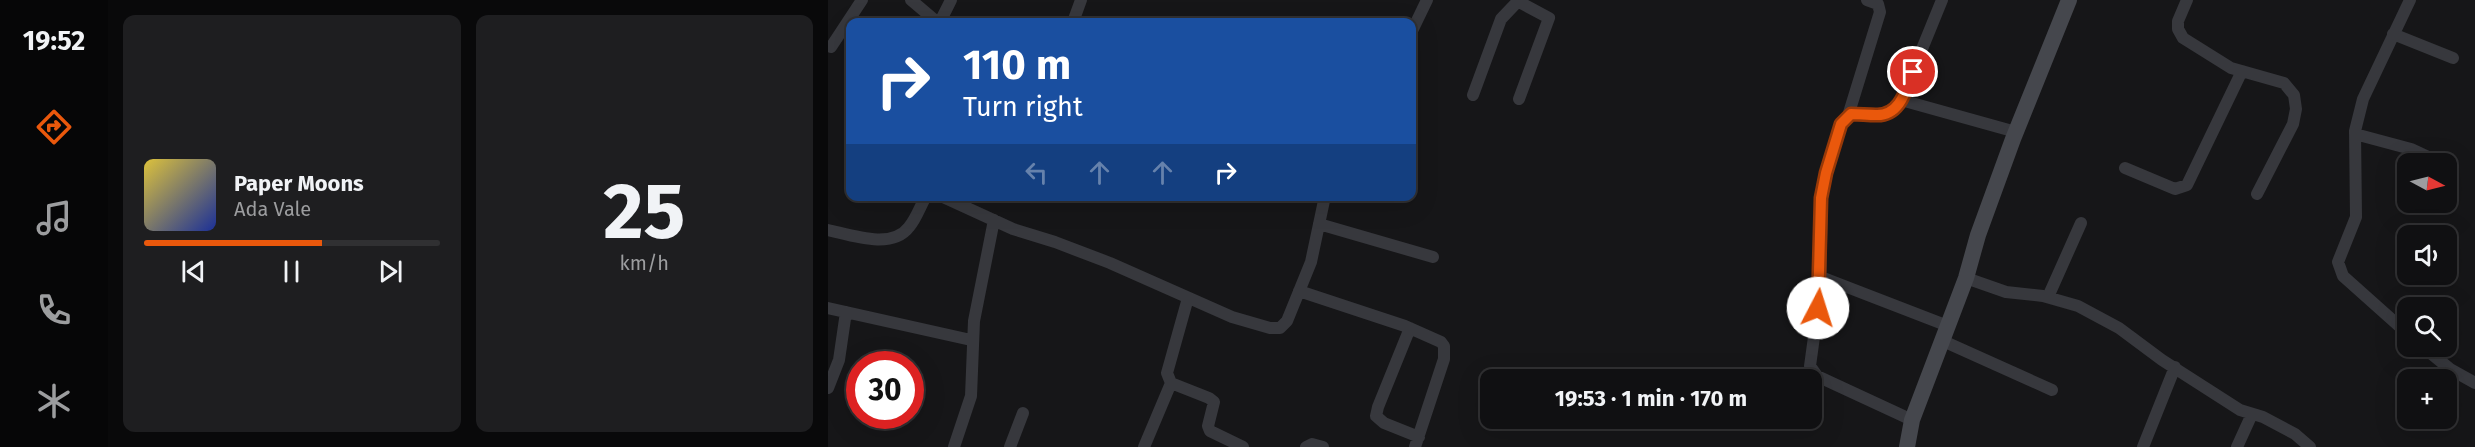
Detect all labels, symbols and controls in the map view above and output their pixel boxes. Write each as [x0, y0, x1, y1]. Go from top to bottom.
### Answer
text: 19:52 [23, 25, 85, 57]
text: 110 m [963, 40, 1071, 90]
icon: right [864, 42, 942, 120]
pin [1887, 46, 1938, 97]
icon: arrive [1896, 55, 1929, 88]
text: Turn right [963, 91, 1083, 123]
icon: directions [33, 106, 75, 148]
north arrow [2397, 153, 2457, 213]
map controls [2397, 153, 2457, 429]
icon: left [1020, 156, 1053, 189]
icon: ahead [1083, 156, 1116, 189]
icon: ahead [1146, 156, 1179, 189]
icon: right [1209, 156, 1242, 189]
text: 25 [603, 165, 685, 259]
text: Paper Moons [234, 170, 364, 197]
icon: music [33, 197, 75, 239]
text: Ada Vale [234, 197, 311, 221]
button: sound [2397, 225, 2457, 285]
text: km/h [620, 251, 669, 275]
icon: previous [177, 255, 210, 288]
icon: pause [275, 255, 308, 288]
icon: next [374, 255, 407, 288]
position arrow [1786, 276, 1850, 340]
icon: phone [33, 289, 75, 331]
button: search [2397, 297, 2457, 357]
speed limit sign: 30 [846, 351, 924, 429]
button: + [2397, 369, 2457, 429]
icon: climate [33, 380, 75, 422]
text: 19:53 · 1 min · 170 m [1555, 385, 1747, 412]

